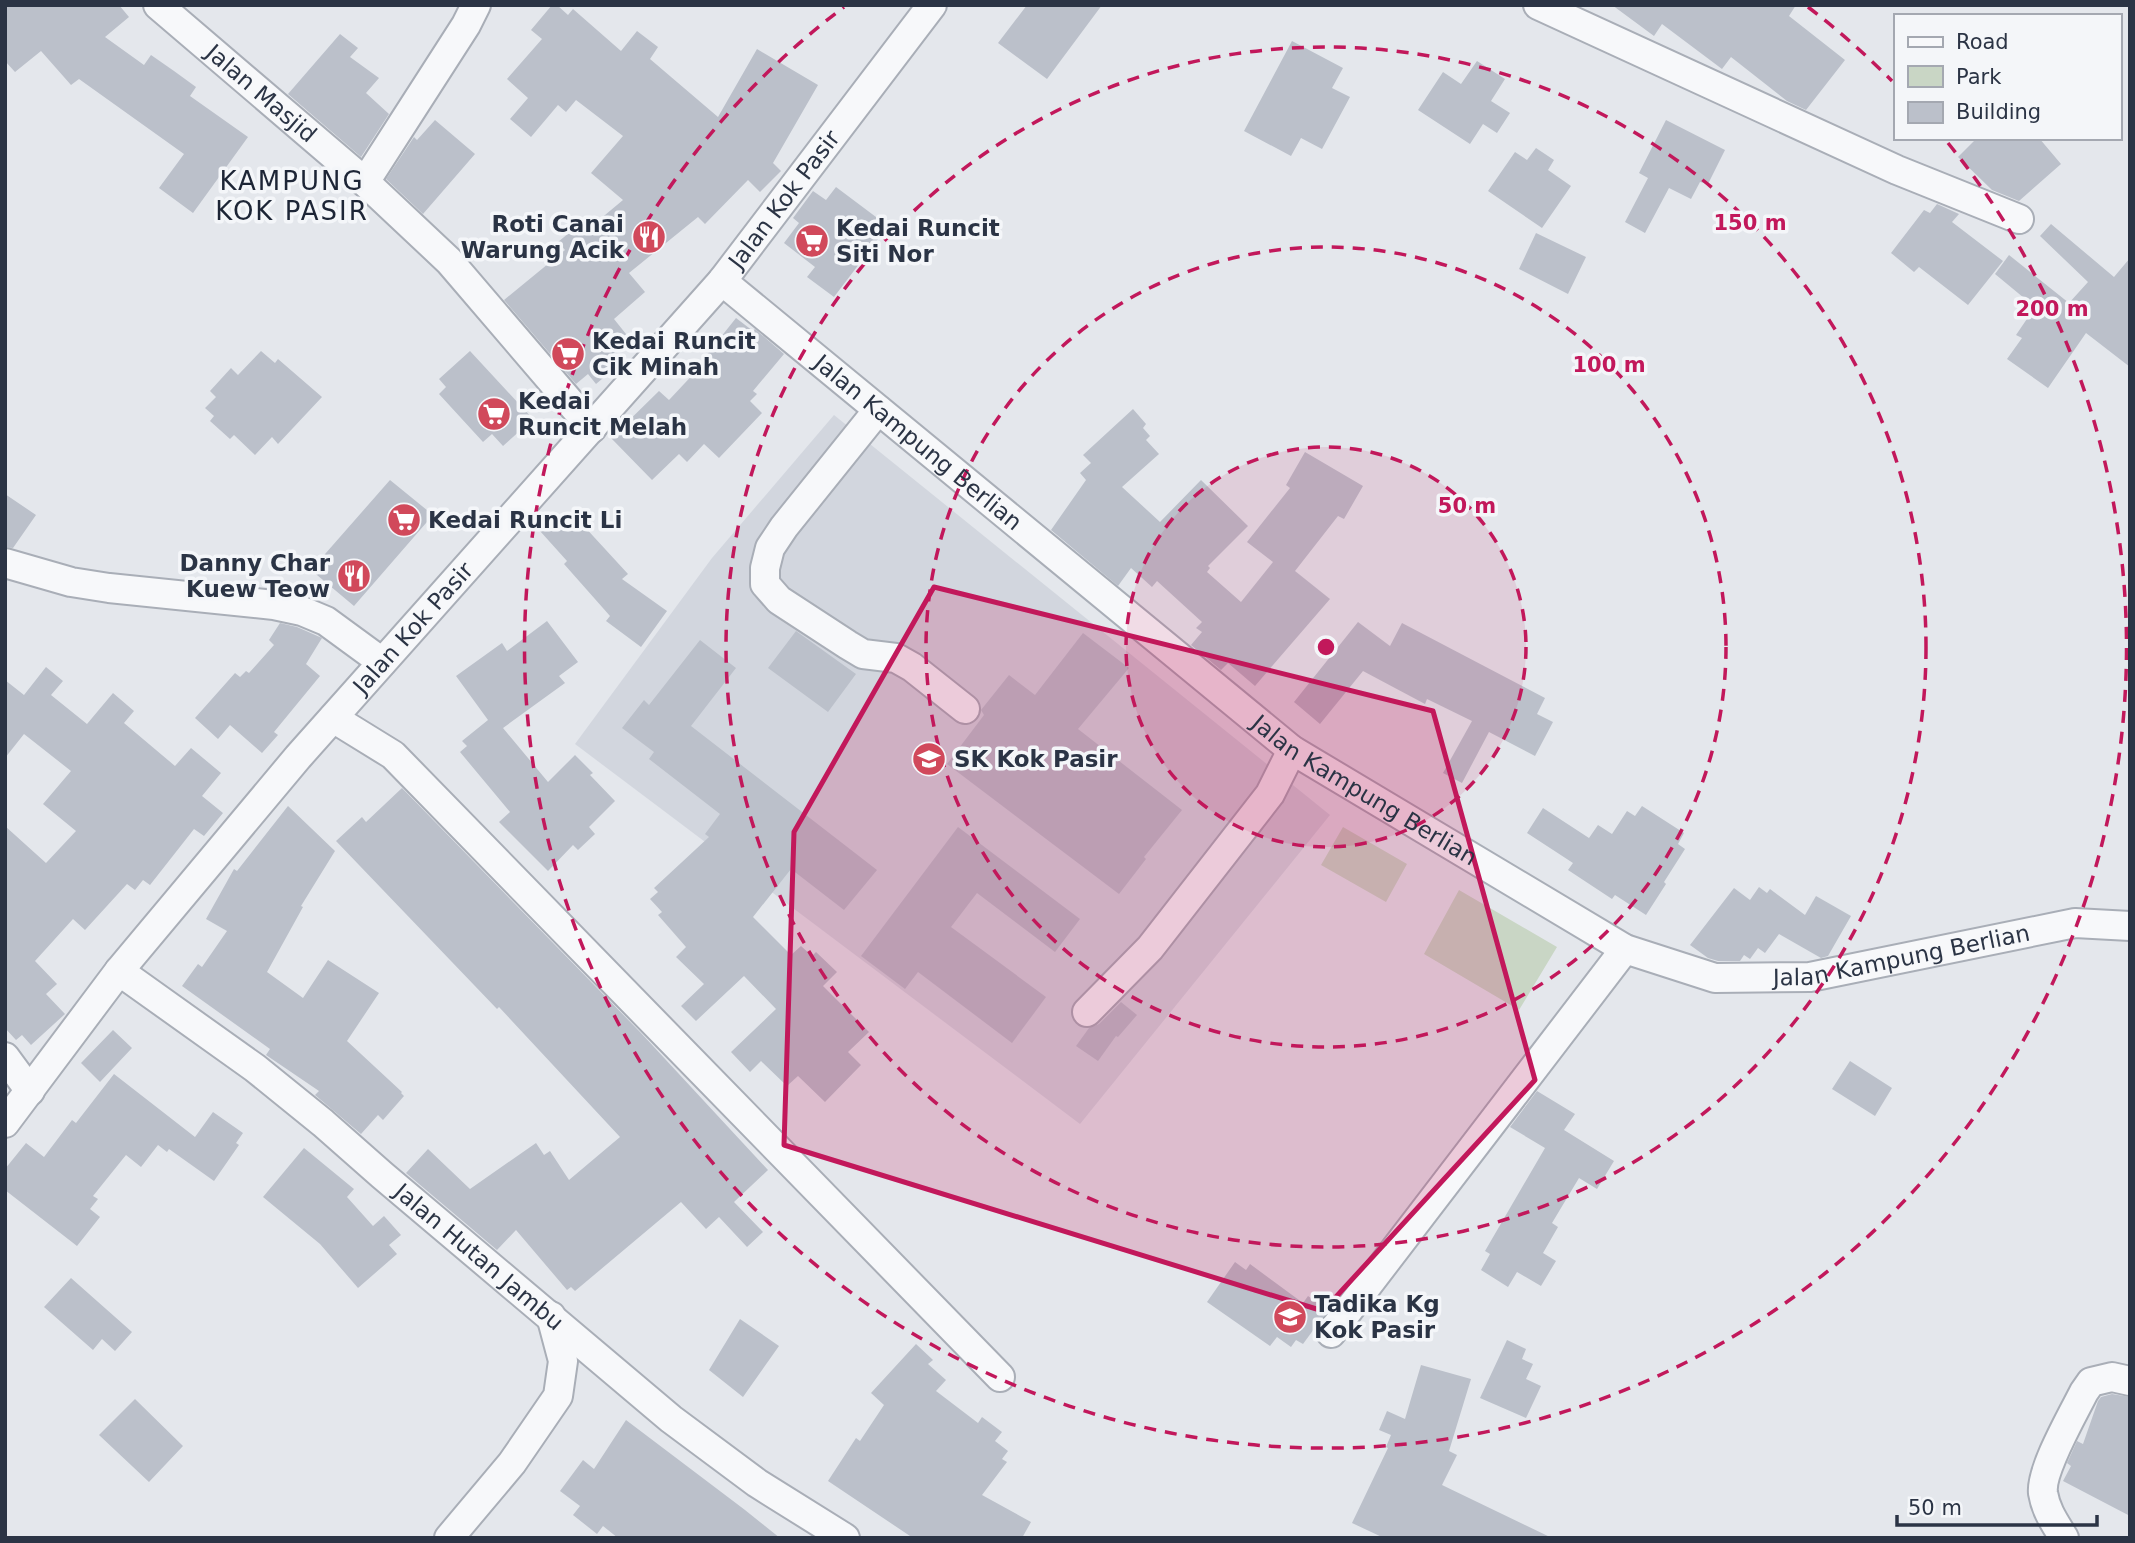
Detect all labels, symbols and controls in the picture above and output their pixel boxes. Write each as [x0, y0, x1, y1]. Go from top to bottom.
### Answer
legend [1894, 14, 2121, 140]
text: Road [1956, 30, 2009, 54]
street label: Jalan Masjid [199, 38, 322, 148]
text: Park [1956, 65, 2002, 89]
text: Building [1956, 100, 2041, 124]
street label: Jalan Kok Pasir [722, 125, 845, 275]
district label: KAMPUNG KOK PASIR [215, 166, 369, 226]
place label: Roti Canai Warung Acik [461, 211, 625, 263]
text: 150 m [1713, 211, 1787, 235]
place label: Kedai Runcit Siti Nor [836, 215, 1000, 267]
restaurant icon: Roti Canai Warung Acik [630, 218, 668, 256]
supermarket icon: Kedai Runcit Siti Nor [793, 222, 831, 260]
text: 200 m [2015, 297, 2089, 321]
place label: Kedai Runcit Cik Minah [592, 328, 756, 380]
supermarket icon: Kedai Runcit Cik Minah [549, 335, 587, 373]
street label: Jalan Kampung Berlian [808, 348, 1027, 535]
text: 100 m [1572, 353, 1646, 377]
place label: Kedai Runcit Melah [518, 388, 687, 440]
supermarket icon: Kedai Runcit Melah [475, 395, 513, 433]
text: 50 m [1438, 494, 1496, 518]
supermarket icon: Kedai Runcit Li [385, 501, 423, 539]
place label: Kedai Runcit Li [428, 507, 622, 533]
place label: Danny Char Kuew Teow [180, 550, 331, 602]
restaurant icon: Danny Char Kuew Teow [335, 557, 373, 595]
street label: Jalan Kok Pasir [347, 557, 479, 700]
centre of rings [1314, 635, 1338, 659]
street label: Jalan Kampung Berlian [1245, 708, 1482, 871]
school or university icon: SK Kok Pasir [910, 740, 948, 778]
place label: SK Kok Pasir [954, 746, 1118, 772]
street label: Jalan Kampung Berlian [1771, 920, 2032, 990]
street label: Jalan Hutan Jambu [388, 1177, 569, 1335]
place label: Tadika Kg Kok Pasir [1314, 1291, 1440, 1343]
school or university icon: Tadika Kg Kok Pasir [1271, 1298, 1309, 1336]
scale bar [1897, 1484, 2096, 1528]
text: 50 m [1908, 1496, 1962, 1520]

